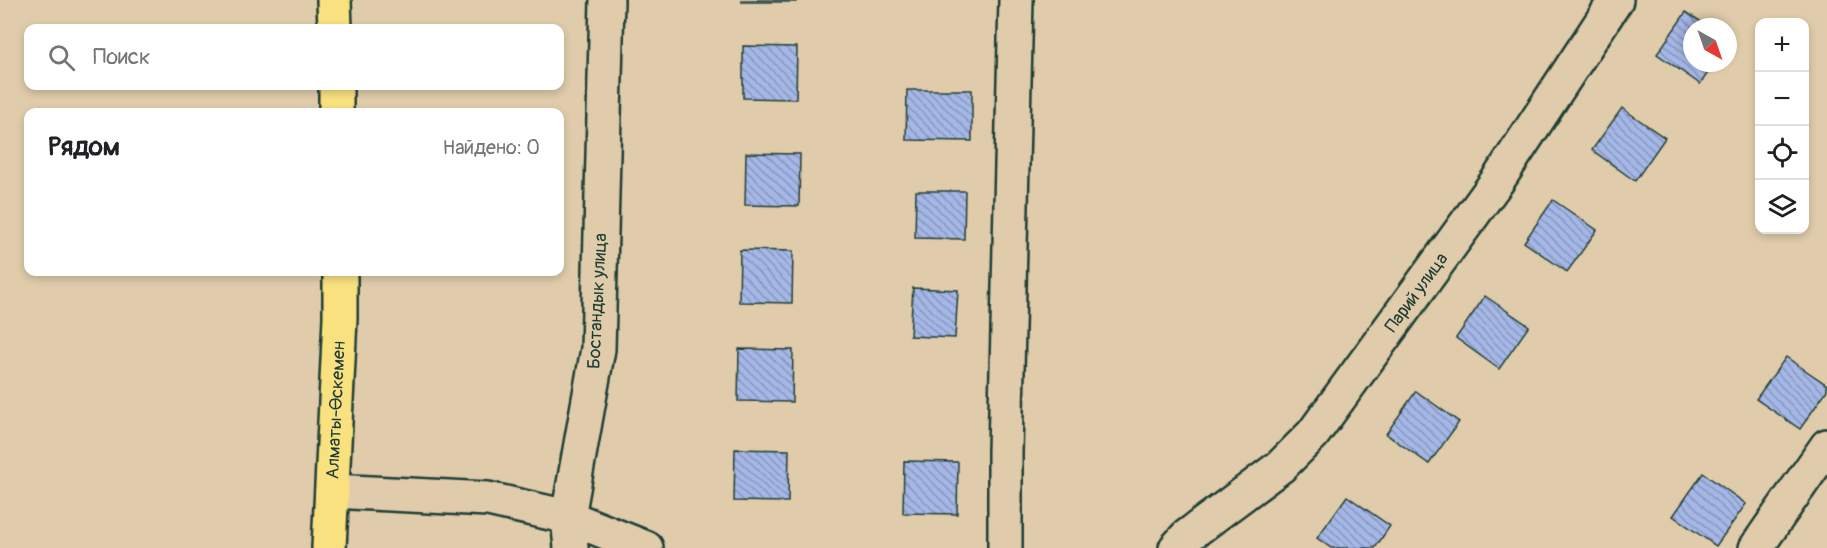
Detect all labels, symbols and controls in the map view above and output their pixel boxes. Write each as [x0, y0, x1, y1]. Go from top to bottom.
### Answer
north arrow [1683, 18, 1737, 72]
map controls [1755, 18, 1809, 234]
button: + [1755, 18, 1809, 72]
search box [24, 24, 564, 90]
icon: search [45, 41, 78, 74]
text: Поиск [93, 43, 150, 71]
button: − [1755, 72, 1809, 126]
button: locate [1755, 126, 1809, 180]
text: Рядом [48, 131, 120, 163]
text: Найдено: 0 [443, 135, 540, 160]
button: layers [1755, 180, 1809, 234]
street label: Бостандык улица [582, 233, 613, 370]
street label: Парий улица [1380, 248, 1453, 337]
street label: Алматы-Өскемен [321, 341, 351, 480]

